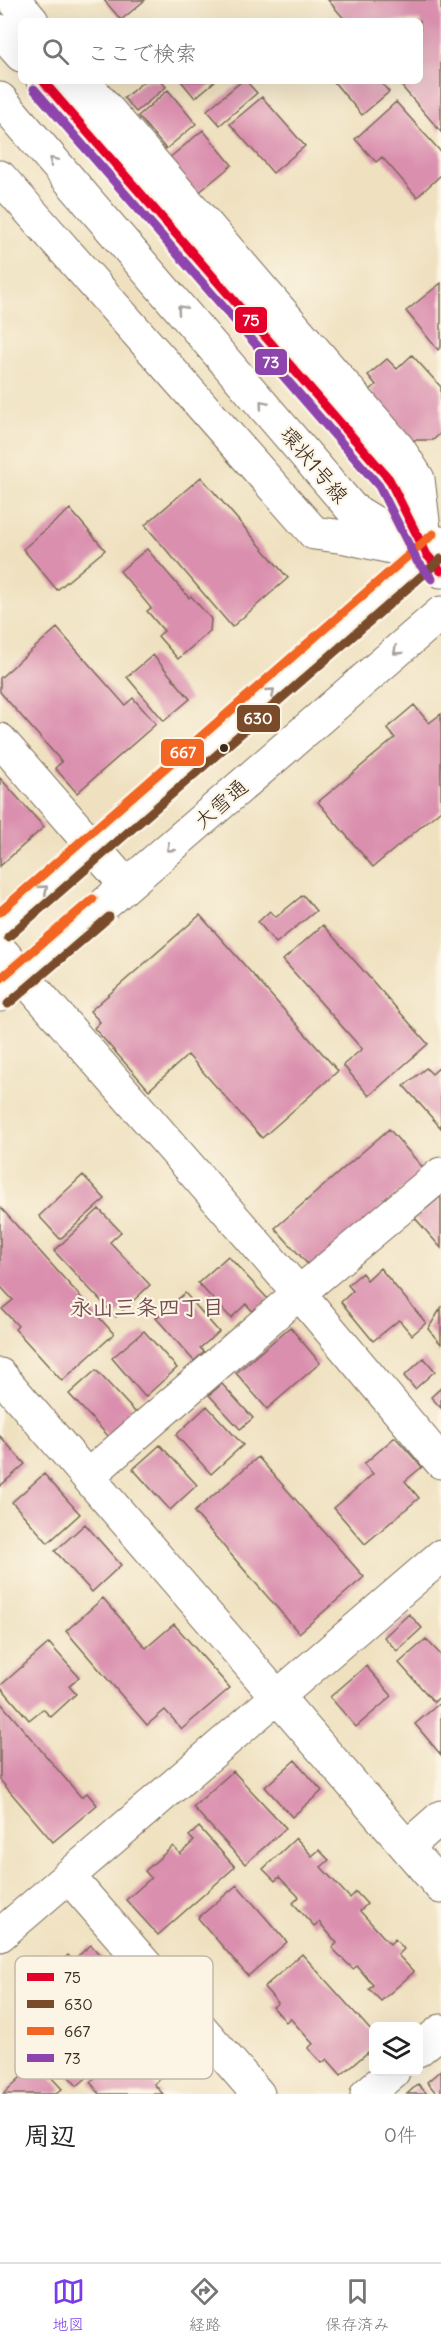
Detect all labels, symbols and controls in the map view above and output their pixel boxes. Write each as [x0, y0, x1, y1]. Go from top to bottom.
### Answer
search box [18, 18, 423, 84]
icon: search [39, 35, 72, 68]
text: ここで検索 [87, 39, 197, 67]
one-way arrow [50, 157, 61, 168]
one-way arrow [177, 305, 188, 316]
line badge: 75 [234, 306, 268, 334]
text: 75 [242, 310, 260, 330]
line badge: 73 [254, 348, 288, 376]
text: 73 [263, 352, 279, 372]
one-way arrow [259, 400, 270, 411]
street label: 環状1号線 [274, 421, 354, 509]
one-way arrow [393, 644, 404, 655]
one-way arrow [264, 688, 275, 699]
line badge: 630 [236, 704, 281, 733]
text: 630 [244, 708, 272, 728]
line badge: 667 [160, 738, 205, 767]
text: 667 [170, 742, 196, 762]
unlabelled marker [218, 742, 230, 754]
street label: 大雪通 [188, 773, 253, 834]
one-way arrow [166, 841, 177, 852]
one-way arrow [37, 885, 48, 896]
district label: 永山三条四丁目 [70, 1293, 224, 1321]
legend [15, 1956, 213, 2079]
text: 75 [64, 1967, 81, 1987]
text: 630 [64, 1994, 93, 2014]
text: 667 [64, 2021, 90, 2041]
map controls [369, 2022, 423, 2076]
button: layers [369, 2022, 423, 2076]
text: 73 [64, 2048, 81, 2068]
text: 周辺 [24, 2119, 76, 2152]
text: 0件 [384, 2122, 417, 2147]
tab: 地図 [52, 2275, 85, 2335]
tab: 経路 [188, 2275, 221, 2335]
tab: 保存済み [325, 2275, 389, 2335]

